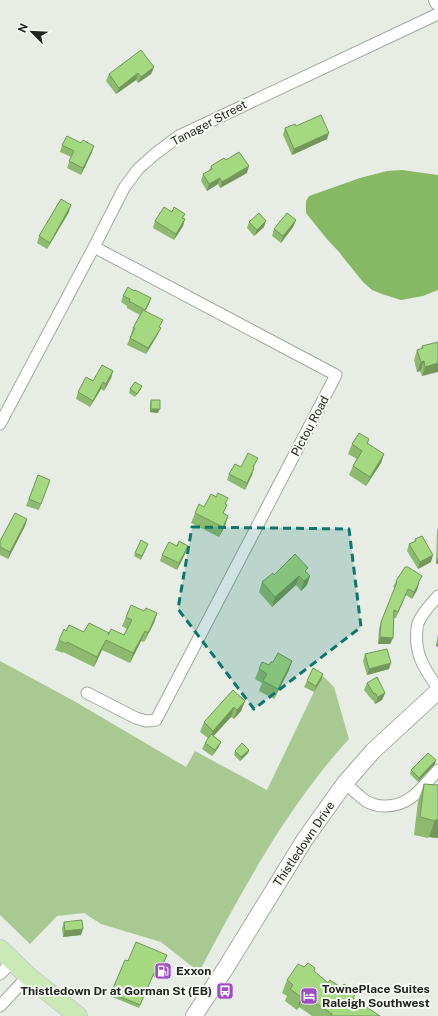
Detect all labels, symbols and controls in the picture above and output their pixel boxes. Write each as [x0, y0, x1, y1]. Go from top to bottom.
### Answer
north arrow [12, 12, 52, 52]
text: N [16, 22, 30, 34]
street label: Tanager Street [169, 97, 249, 149]
street label: Pictou Road [288, 393, 332, 459]
street label: Thistledown Drive [270, 799, 338, 889]
fuel station icon: Exxon [153, 961, 173, 981]
place label: Exxon [176, 964, 211, 978]
bus stop icon: Thistledown Dr at Gorman St (EB) [215, 981, 235, 1001]
place label: TownePlace Suites Raleigh Southwest [322, 982, 430, 1010]
place label: Thistledown Dr at Gorman St (EB) [21, 984, 212, 998]
hotel icon: TownePlace Suites Raleigh Southwest [299, 986, 319, 1006]

